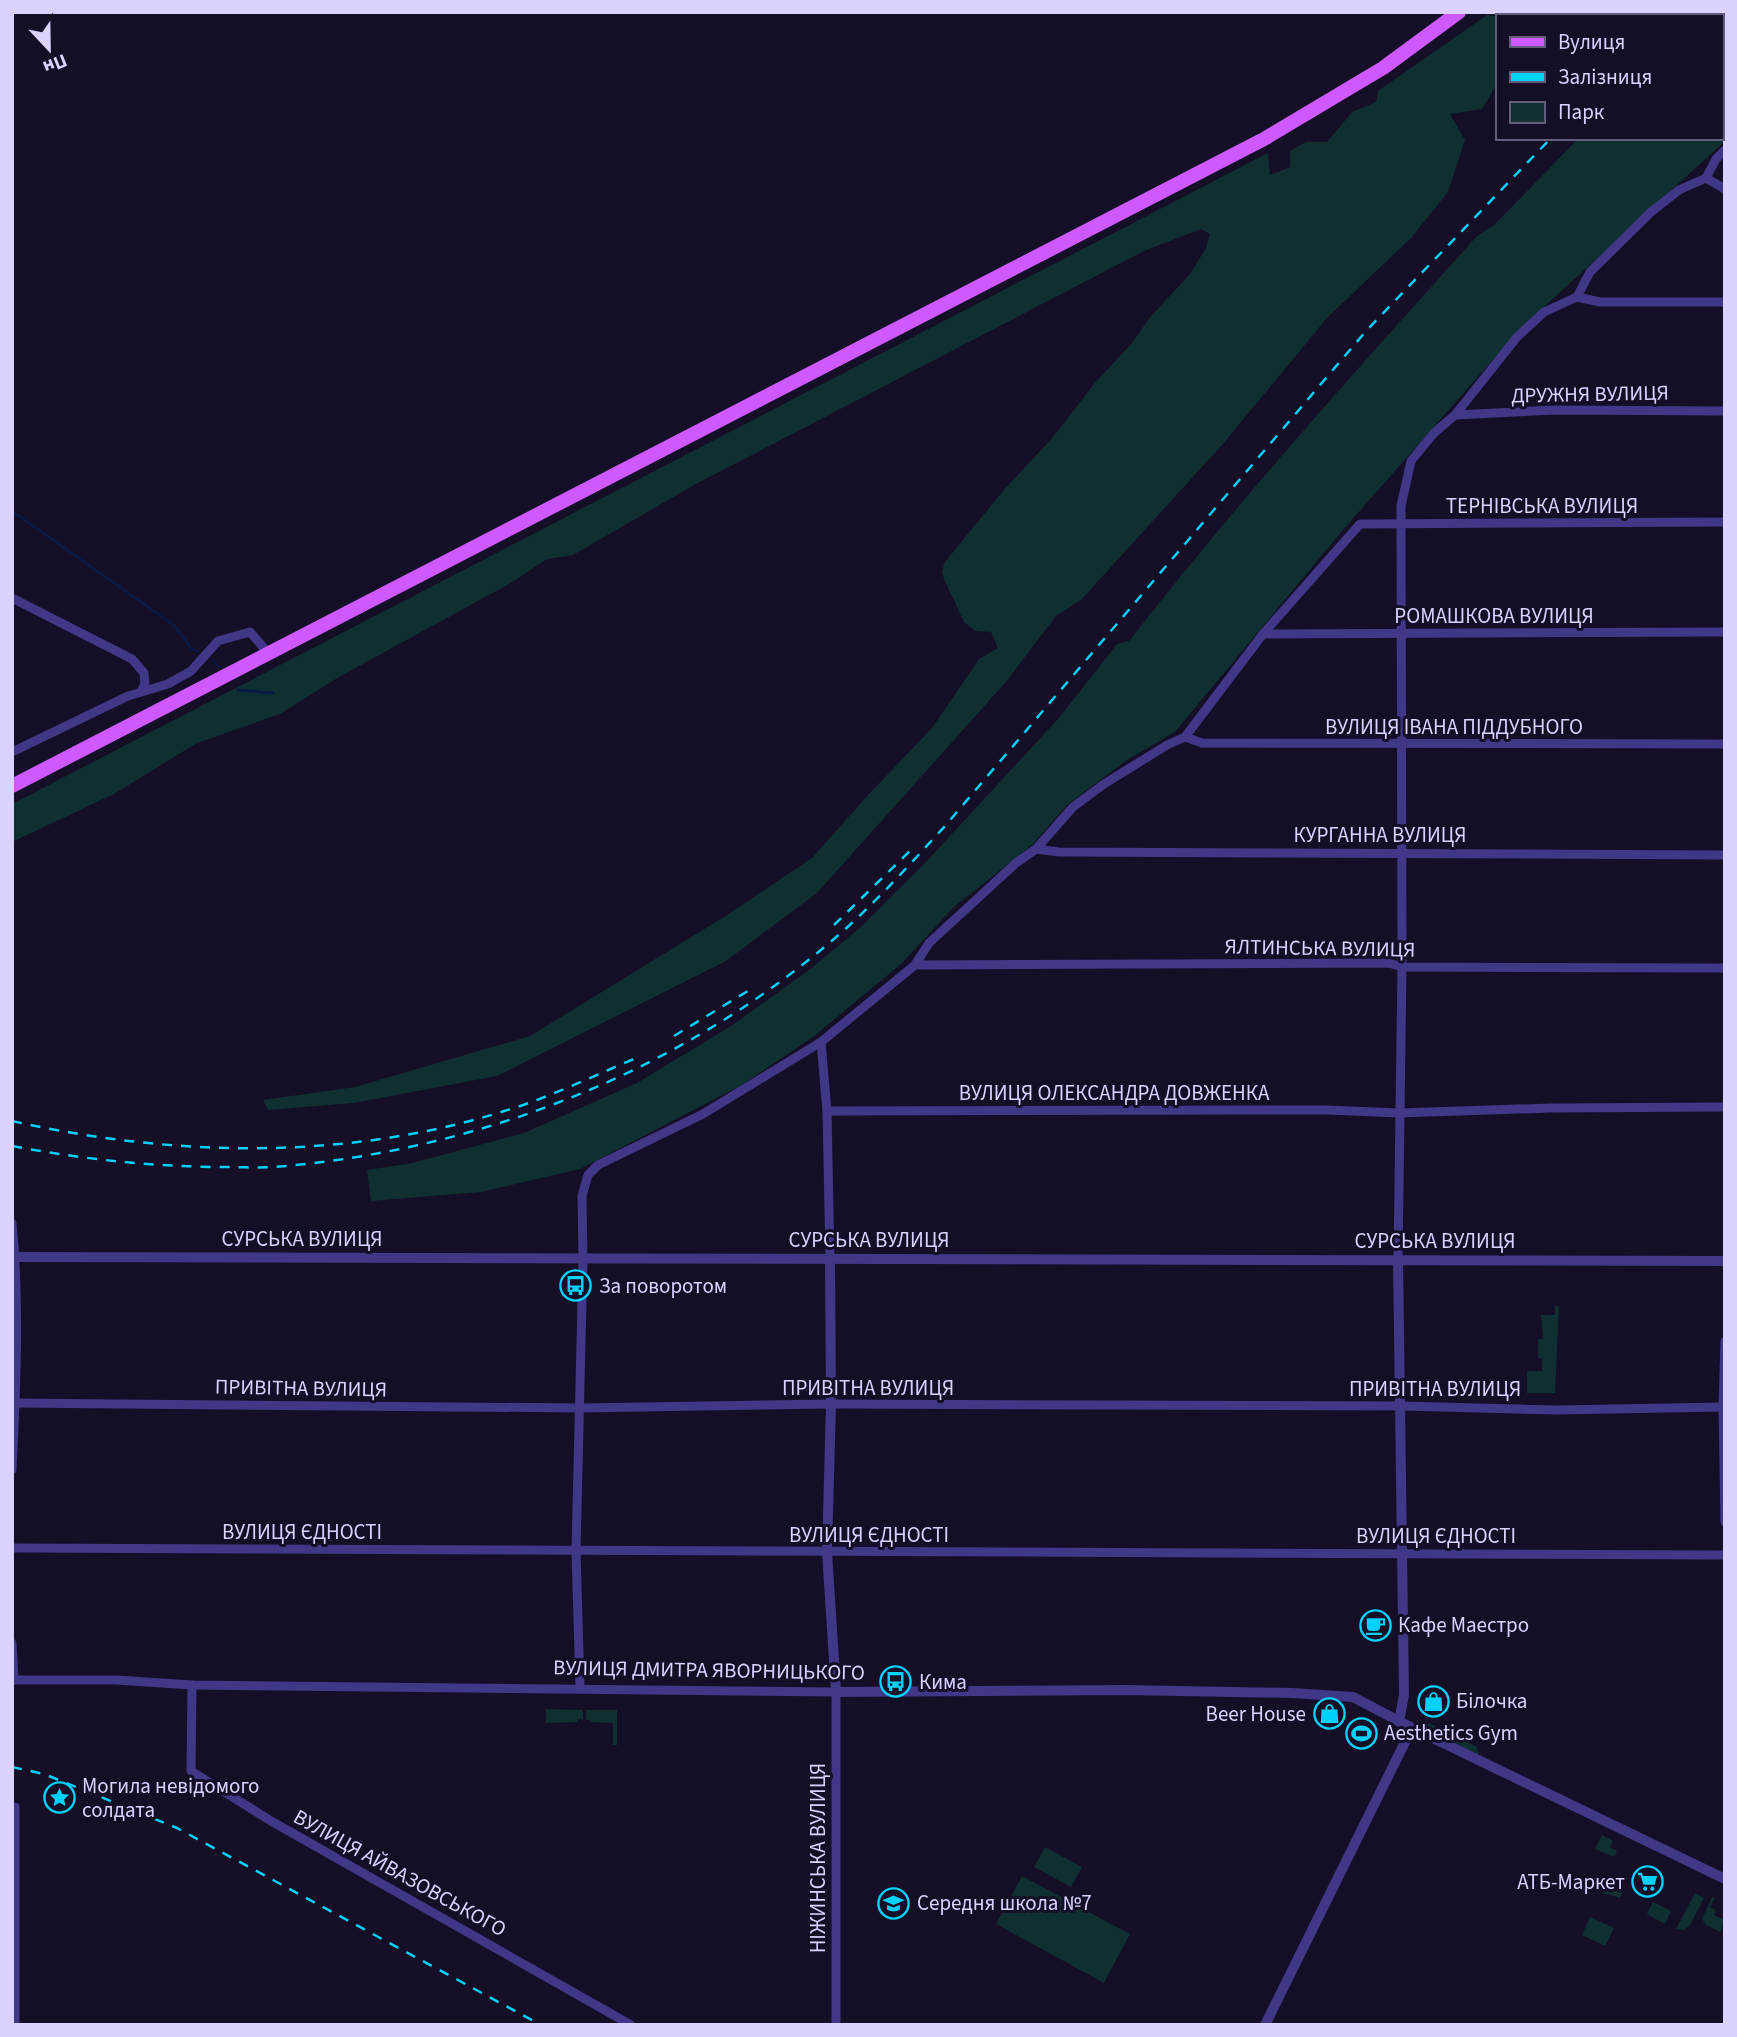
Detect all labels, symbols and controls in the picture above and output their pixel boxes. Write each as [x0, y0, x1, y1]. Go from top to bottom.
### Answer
north arrow [14, 14, 84, 84]
legend [1496, 14, 1723, 140]
text: Вулиця [1558, 27, 1625, 57]
text: Пн [39, 46, 71, 80]
text: Залізниця [1558, 62, 1652, 92]
text: Парк [1558, 97, 1605, 127]
street label: ДРУЖНЯ ВУЛИЦЯ [1511, 378, 1669, 410]
street label: ТЕРНІВСЬКА ВУЛИЦЯ [1446, 491, 1638, 521]
street label: РОМАШКОВА ВУЛИЦЯ [1394, 601, 1594, 631]
street label: ВУЛИЦЯ ІВАНА ПІДДУБНОГО [1325, 712, 1583, 742]
street label: КУРГАННА ВУЛИЦЯ [1293, 820, 1467, 850]
street label: ЯЛТИНСЬКА ВУЛИЦЯ [1224, 931, 1416, 965]
street label: ВУЛИЦЯ ОЛЕКСАНДРА ДОВЖЕНКА [959, 1078, 1270, 1108]
street label: СУРСЬКА ВУЛИЦЯ [221, 1224, 383, 1254]
street label: СУРСЬКА ВУЛИЦЯ [788, 1225, 950, 1255]
street label: СУРСЬКА ВУЛИЦЯ [1354, 1226, 1516, 1256]
bus stop icon: За поворотом [559, 1269, 593, 1303]
place label: За поворотом [599, 1271, 727, 1301]
street label: ПРИВІТНА ВУЛИЦЯ [215, 1371, 387, 1405]
street label: ПРИВІТНА ВУЛИЦЯ [782, 1373, 954, 1403]
street label: ПРИВІТНА ВУЛИЦЯ [1349, 1374, 1521, 1404]
street label: ВУЛИЦЯ ЄДНОСТІ [222, 1517, 382, 1547]
street label: ВУЛИЦЯ ЄДНОСТІ [789, 1520, 949, 1550]
street label: ВУЛИЦЯ ЄДНОСТІ [1356, 1521, 1516, 1551]
cafe icon: Кафе Маестро [1358, 1608, 1392, 1642]
place label: Кафе Маестро [1398, 1610, 1529, 1640]
street label: ВУЛИЦЯ ДМИТРА ЯВОРНИЦЬКОГО [553, 1652, 865, 1688]
bus stop icon: Кима [879, 1665, 913, 1699]
place label: Кима [919, 1667, 967, 1697]
shop icon: Білочка [1416, 1684, 1450, 1718]
place label: Білочка [1456, 1686, 1527, 1716]
shop icon: Beer House [1312, 1697, 1346, 1731]
place label: Beer House [1206, 1699, 1306, 1729]
sports icon: Aesthetics Gym [1344, 1716, 1378, 1750]
place label: Aesthetics Gym [1384, 1718, 1518, 1748]
street label: НІЖИНСЬКА ВУЛИЦЯ [803, 1763, 833, 1953]
place label: Могила невідомого солдата [82, 1771, 260, 1825]
place icon: Могила невідомого солдата [42, 1781, 76, 1815]
street label: ВУЛИЦЯ АЙВАЗОВСЬКОГО [288, 1802, 512, 1944]
supermarket icon: АТБ-Маркет [1631, 1865, 1665, 1899]
place label: АТБ-Маркет [1517, 1867, 1625, 1897]
school or university icon: Середня школа №7 [877, 1886, 911, 1920]
place label: Середня школа №7 [917, 1888, 1092, 1918]

